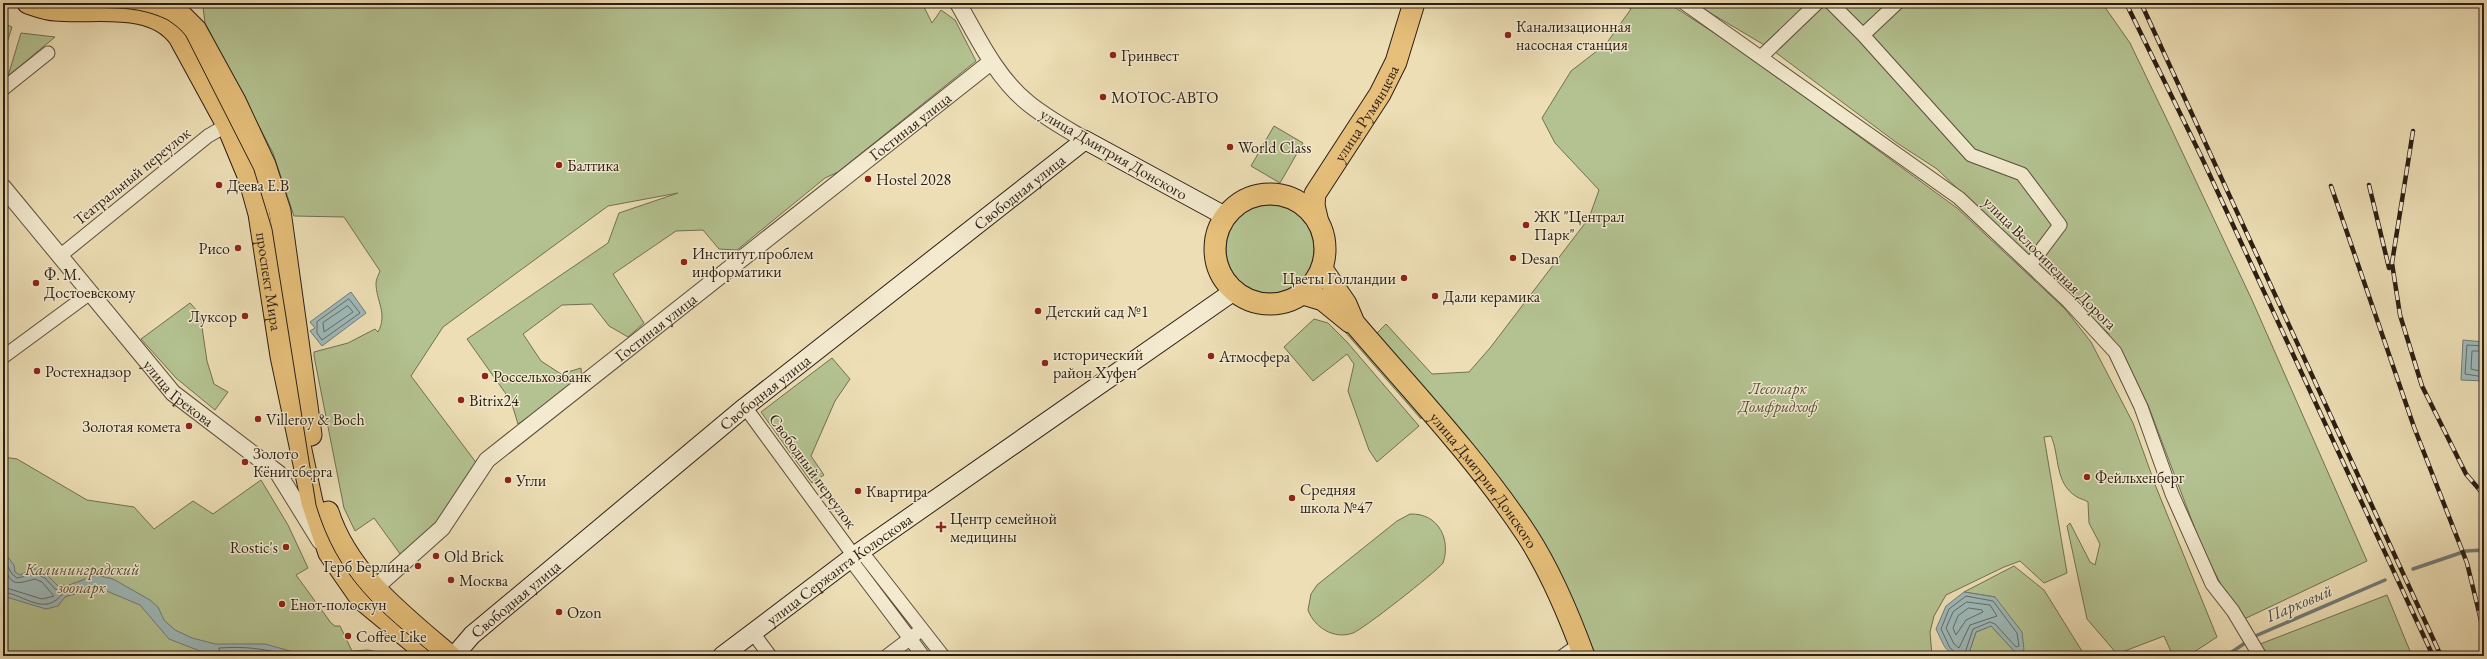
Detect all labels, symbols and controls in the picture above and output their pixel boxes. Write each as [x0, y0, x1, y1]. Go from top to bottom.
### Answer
place label: Канализационная насосная станция [1516, 16, 1631, 55]
marker: Канализационная насосная станция [1503, 30, 1513, 40]
place label: Гринвест [1121, 45, 1179, 66]
marker: Гринвест [1108, 50, 1118, 60]
street label: улица Румянцева [1328, 61, 1404, 166]
street label: Гостиная улица [865, 87, 956, 165]
place label: МОТОС-АВТО [1111, 87, 1218, 108]
marker: МОТОС-АВТО [1098, 92, 1108, 102]
street label: улица Дмитрия Донского [1037, 103, 1191, 205]
street label: Театральный переулок [69, 122, 195, 230]
place label: World Class [1238, 137, 1311, 158]
marker: World Class [1225, 142, 1235, 152]
street label: Свободная улица [969, 149, 1070, 234]
place label: Балтика [567, 155, 620, 176]
marker: Балтика [554, 160, 564, 170]
place label: Hostel 2028 [876, 169, 951, 190]
marker: Hostel 2028 [863, 174, 873, 184]
place label: Деева Е.В [227, 175, 289, 196]
marker: Деева Е.В [214, 180, 224, 190]
street label: улица Велосипедная Дорога [1979, 192, 2122, 335]
place label: ЖК "Централ Парк" [1533, 206, 1625, 245]
marker: ЖК "Централ Парк" [1521, 220, 1531, 230]
street label: проспект Мира [251, 231, 288, 333]
place label: Рисо [199, 238, 230, 259]
marker: Рисо [233, 243, 243, 253]
place label: Институт проблем информатики [692, 243, 813, 282]
place label: Desan [1521, 248, 1560, 269]
marker: Desan [1508, 253, 1518, 263]
marker: Институт проблем информатики [679, 257, 689, 267]
place label: Ф. М. Достоевскому [44, 264, 137, 303]
place label: Цветы Голландии [1282, 268, 1397, 289]
marker: Цветы Голландии [1399, 273, 1409, 283]
marker: Ф. М. Достоевскому [31, 278, 41, 288]
place label: Дали керамика [1443, 286, 1541, 307]
street label: Гостиная улица [610, 288, 701, 366]
marker: Дали керамика [1430, 291, 1440, 301]
place label: Детский сад №1 [1046, 301, 1149, 322]
place label: Луксор [189, 306, 237, 327]
marker: Детский сад №1 [1033, 306, 1043, 316]
marker: Луксор [240, 311, 250, 321]
place label: исторический район Хуфен [1053, 344, 1144, 383]
place label: Атмосфера [1218, 346, 1291, 367]
street label: Свободная улица [715, 349, 815, 435]
marker: Атмосфера [1206, 351, 1216, 361]
street label: улица Грекова [139, 355, 219, 431]
marker: исторический район Хуфен [1040, 358, 1050, 368]
place label: Ростехнадзор [45, 361, 131, 382]
marker: Ростехнадзор [32, 366, 42, 376]
place label: Россельхозбанк [493, 366, 591, 387]
marker: Россельхозбанк [480, 371, 490, 381]
park label: Лесопарк Домфридхоф [1737, 378, 1819, 417]
place label: Bitrix24 [469, 390, 519, 411]
marker: Bitrix24 [456, 395, 466, 405]
street label: улица Дмитрия Донского [1425, 407, 1543, 552]
place label: Villeroy & Boch [266, 409, 365, 430]
street label: Свободный переулок [764, 409, 862, 533]
marker: Villeroy & Boch [253, 414, 263, 424]
place label: Золотая комета [82, 416, 182, 437]
marker: Золотая комета [184, 421, 194, 431]
place label: Золото Кёнигсберга [253, 443, 333, 482]
marker: Золото Кёнигсберга [240, 457, 250, 467]
place label: Фейльхенберг [2095, 467, 2185, 488]
place label: Угли [515, 470, 547, 491]
marker: Фейльхенберг [2082, 472, 2092, 482]
marker: Угли [503, 475, 513, 485]
place label: Средняя школа №47 [1300, 479, 1373, 518]
place label: Квартира [866, 481, 928, 502]
marker: Квартира [853, 486, 863, 496]
marker: Средняя школа №47 [1287, 493, 1297, 503]
street label: улица Сержанта Колоскова [762, 508, 917, 629]
place label: Центр семейной медицины [950, 508, 1057, 547]
marker: Центр семейной медицины [935, 521, 947, 533]
place label: Rostic's [230, 537, 278, 558]
marker: Rostic's [281, 542, 291, 552]
place label: Old Brick [444, 546, 505, 567]
marker: Old Brick [431, 551, 441, 561]
street label: Свободная улица [466, 555, 565, 643]
place label: Герб Берлина [323, 556, 411, 577]
park label: Калининградский зоопарк [24, 559, 139, 598]
marker: Герб Берлина [413, 561, 423, 571]
place label: Москва [459, 570, 509, 591]
marker: Москва [446, 575, 456, 585]
water label: Парковый [2262, 579, 2336, 627]
place label: Енот-полоскун [290, 594, 387, 615]
marker: Енот-полоскун [277, 599, 287, 609]
place label: Ozon [567, 602, 602, 623]
marker: Ozon [554, 607, 564, 617]
place label: Coffee Like [356, 626, 427, 647]
marker: Coffee Like [343, 631, 353, 641]

